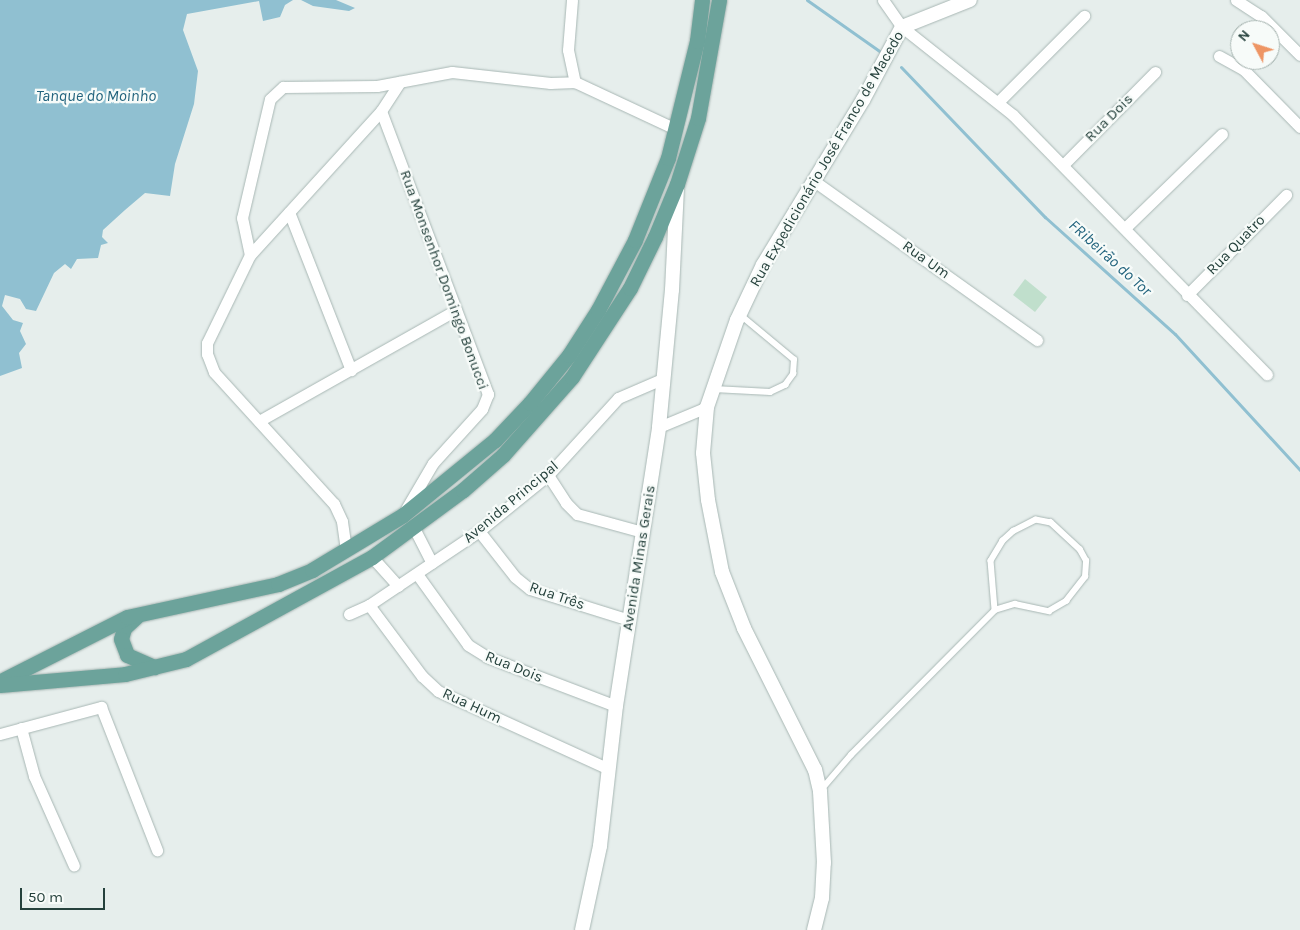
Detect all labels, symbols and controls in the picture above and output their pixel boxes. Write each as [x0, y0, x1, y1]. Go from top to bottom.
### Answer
north arrow [1230, 20, 1280, 70]
text: N [1234, 26, 1254, 45]
street label: Rua Expedicionário José Franco de Macedo [746, 28, 908, 290]
water label: Tanque do Moinho [36, 86, 156, 106]
street label: Rua Dois [1081, 90, 1137, 146]
street label: Rua Monsenhor Domingo Bonucci [396, 168, 492, 392]
street label: Rua Quatro [1203, 211, 1269, 279]
water label: FRibeirão do Tor [1065, 216, 1155, 300]
street label: Rua Um [899, 237, 953, 283]
street label: Avenida Principal [460, 457, 562, 547]
street label: Avenida Minas Gerais [619, 484, 659, 632]
street label: Rua Três [527, 578, 587, 614]
street label: Rua Dois [483, 647, 545, 687]
street label: Rua Hum [440, 684, 504, 728]
scale bar [22, 878, 108, 910]
text: 50 m [28, 888, 63, 906]

